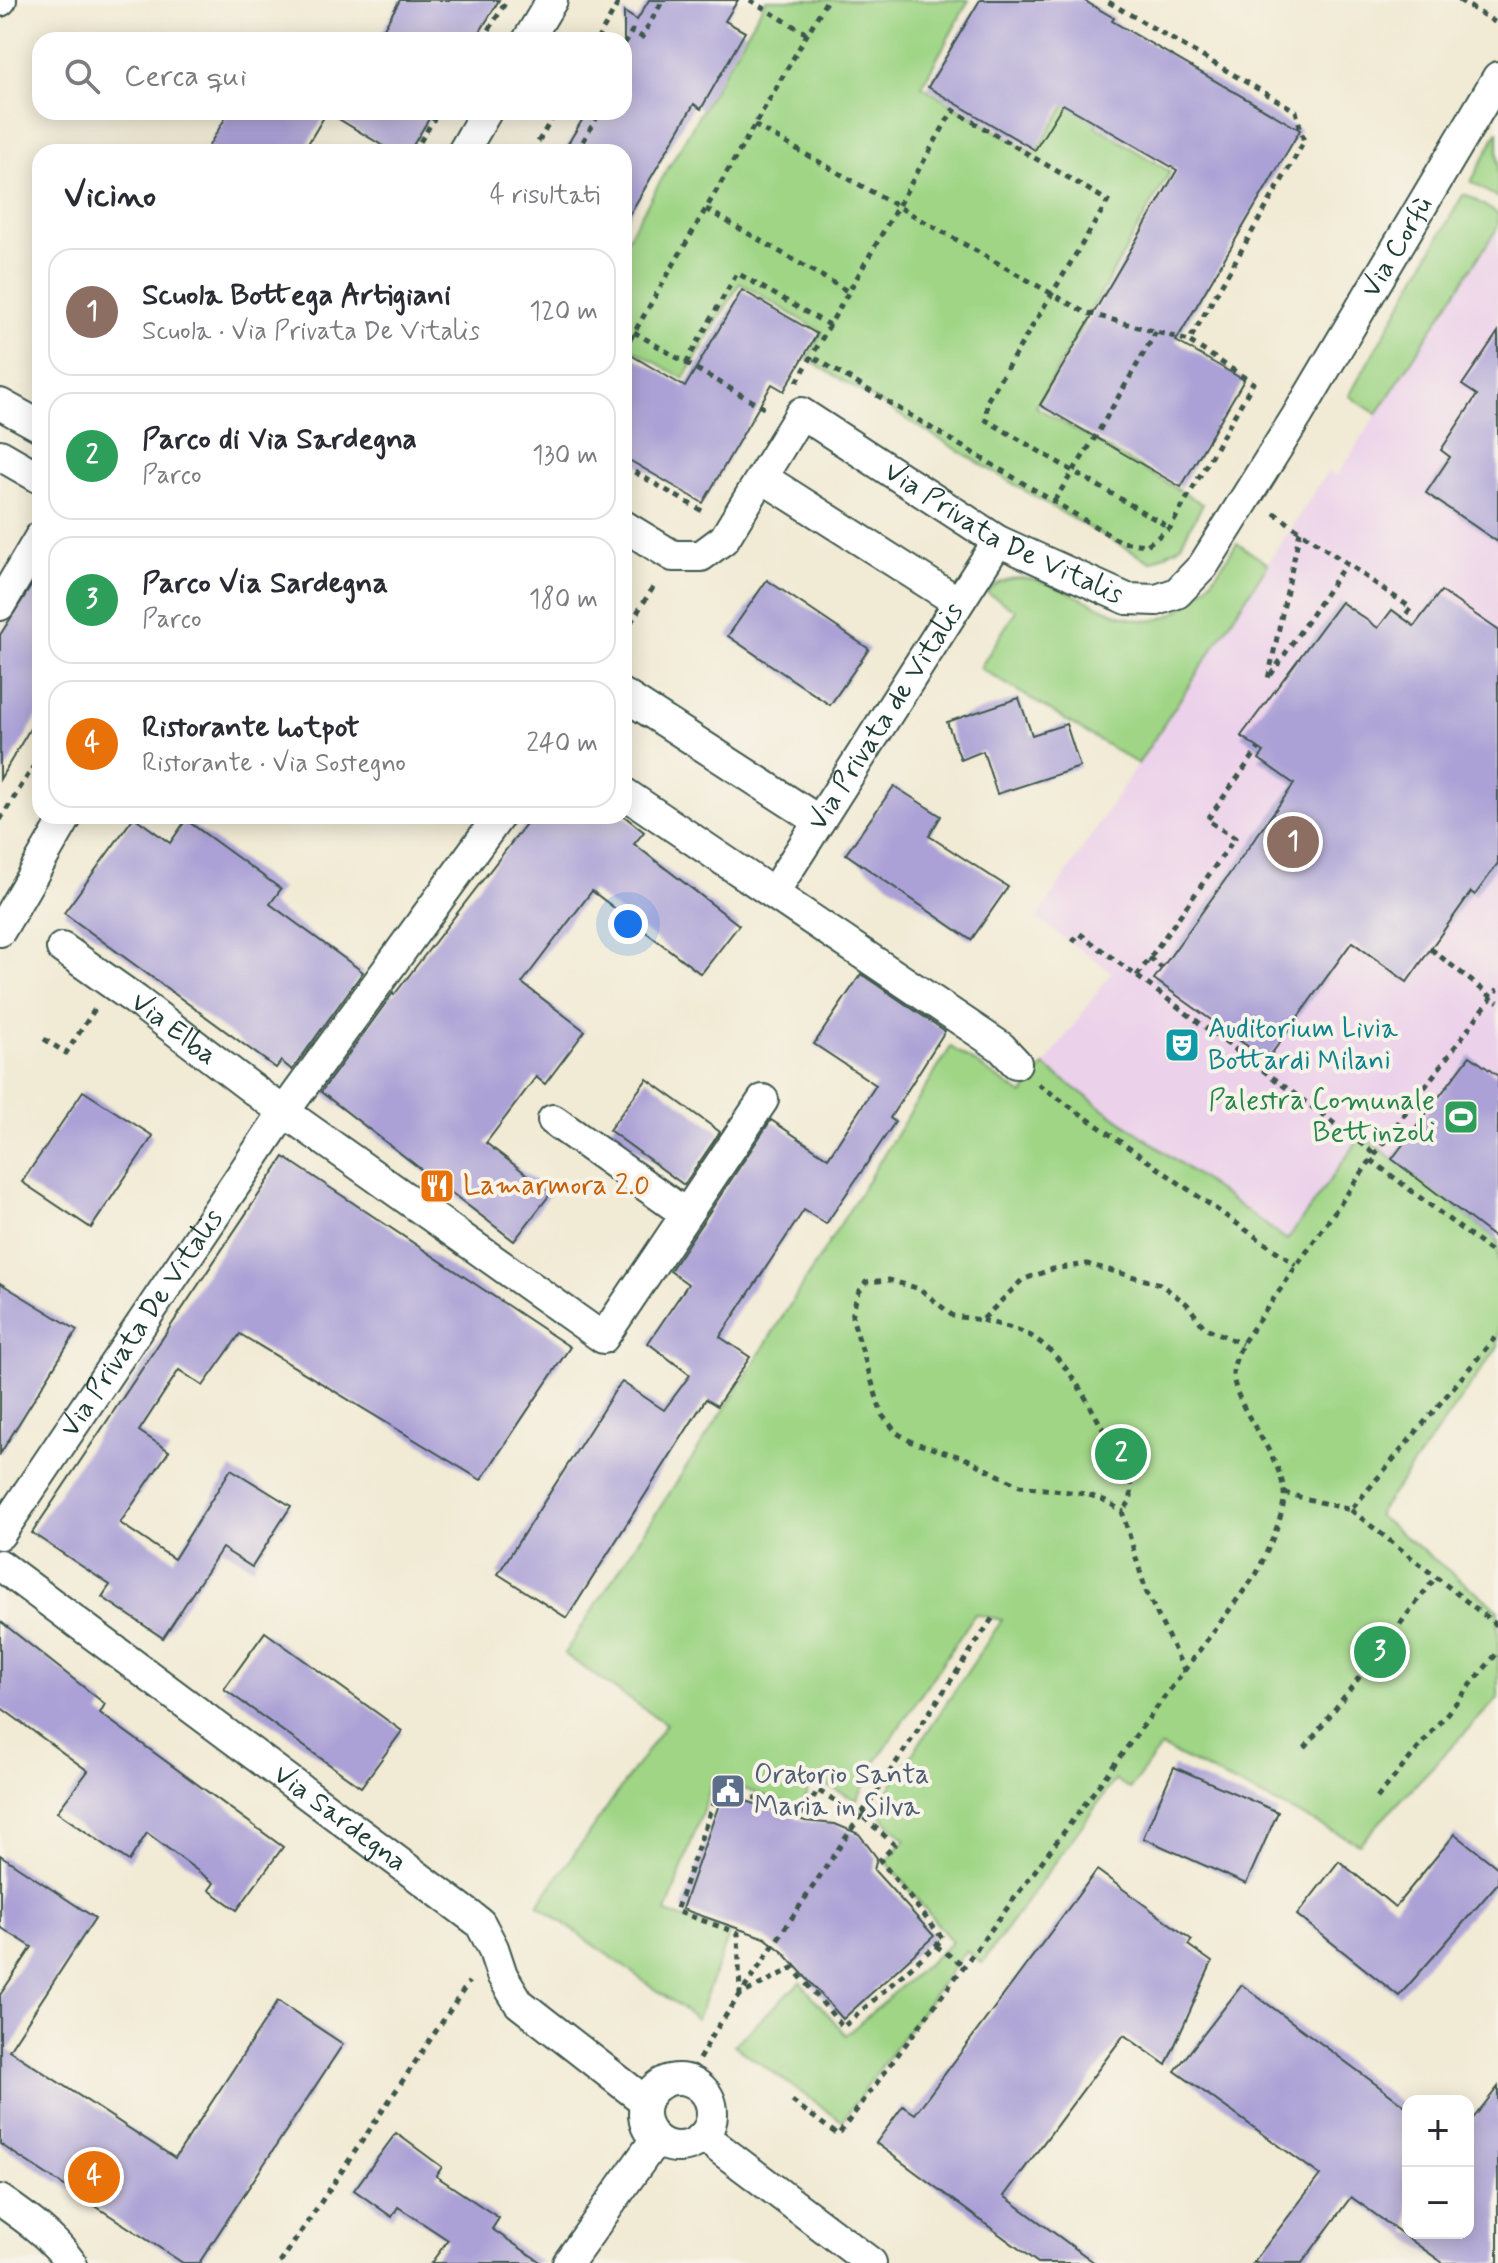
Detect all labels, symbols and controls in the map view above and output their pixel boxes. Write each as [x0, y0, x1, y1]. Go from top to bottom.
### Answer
search box [32, 32, 632, 120]
icon: search [60, 54, 104, 98]
text: Cerca qui [124, 57, 247, 96]
text: Vicino [64, 174, 156, 219]
text: 4 risultati [490, 179, 600, 213]
street label: Via Corfù [1353, 190, 1441, 305]
text: Scuola Bottega Artigiani [142, 276, 451, 315]
text: 1 [86, 295, 98, 329]
text: 120 m [529, 295, 598, 329]
text: Scuola · Via Privata De Vitalis [142, 315, 480, 349]
text: Parco di Via Sardegna [142, 420, 417, 459]
text: 2 [86, 439, 98, 473]
text: 130 m [532, 439, 598, 473]
street label: Via Privata De Vitalis [877, 453, 1129, 613]
text: Parco [142, 459, 202, 493]
text: Parco Via Sardegna [142, 564, 388, 603]
text: 3 [86, 583, 98, 617]
text: 180 m [529, 583, 598, 617]
street label: Via Privata de Vitalis [799, 596, 972, 838]
text: Parco [142, 603, 202, 637]
text: Ristorante hotpot [142, 708, 360, 747]
text: 4 [84, 727, 100, 761]
text: 240 m [526, 727, 598, 761]
text: Ristorante · Via Sostegno [142, 747, 406, 781]
pin: 1 [1267, 812, 1319, 872]
your location [608, 904, 648, 944]
street label: Via Elba [123, 984, 225, 1074]
place label: Auditorium Livia Bottardi Milani [1208, 1011, 1398, 1080]
theatre icon: Auditorium Livia Bottardi Milani [1163, 1026, 1201, 1064]
place label: Palestra Comunale Bettinzoli [1209, 1083, 1435, 1152]
sports icon: Palestra Comunale Bettinzoli [1442, 1098, 1480, 1136]
restaurant icon: Lamarmora 2.0 [418, 1167, 456, 1205]
place label: Lamarmora 2.0 [463, 1168, 650, 1205]
street label: Via Privata De Vitalis [52, 1202, 232, 1445]
pin: 2 [1095, 1424, 1147, 1484]
pin: 3 [1354, 1622, 1406, 1682]
street label: Via Sardegna [265, 1756, 414, 1881]
place label: Oratorio Santa Maria in Silva [754, 1757, 929, 1826]
public building icon: Oratorio Santa Maria in Silva [709, 1772, 747, 1810]
map controls [1402, 2095, 1474, 2239]
button: + [1402, 2095, 1474, 2167]
pin: 4 [68, 2147, 120, 2207]
button: − [1402, 2167, 1474, 2239]

